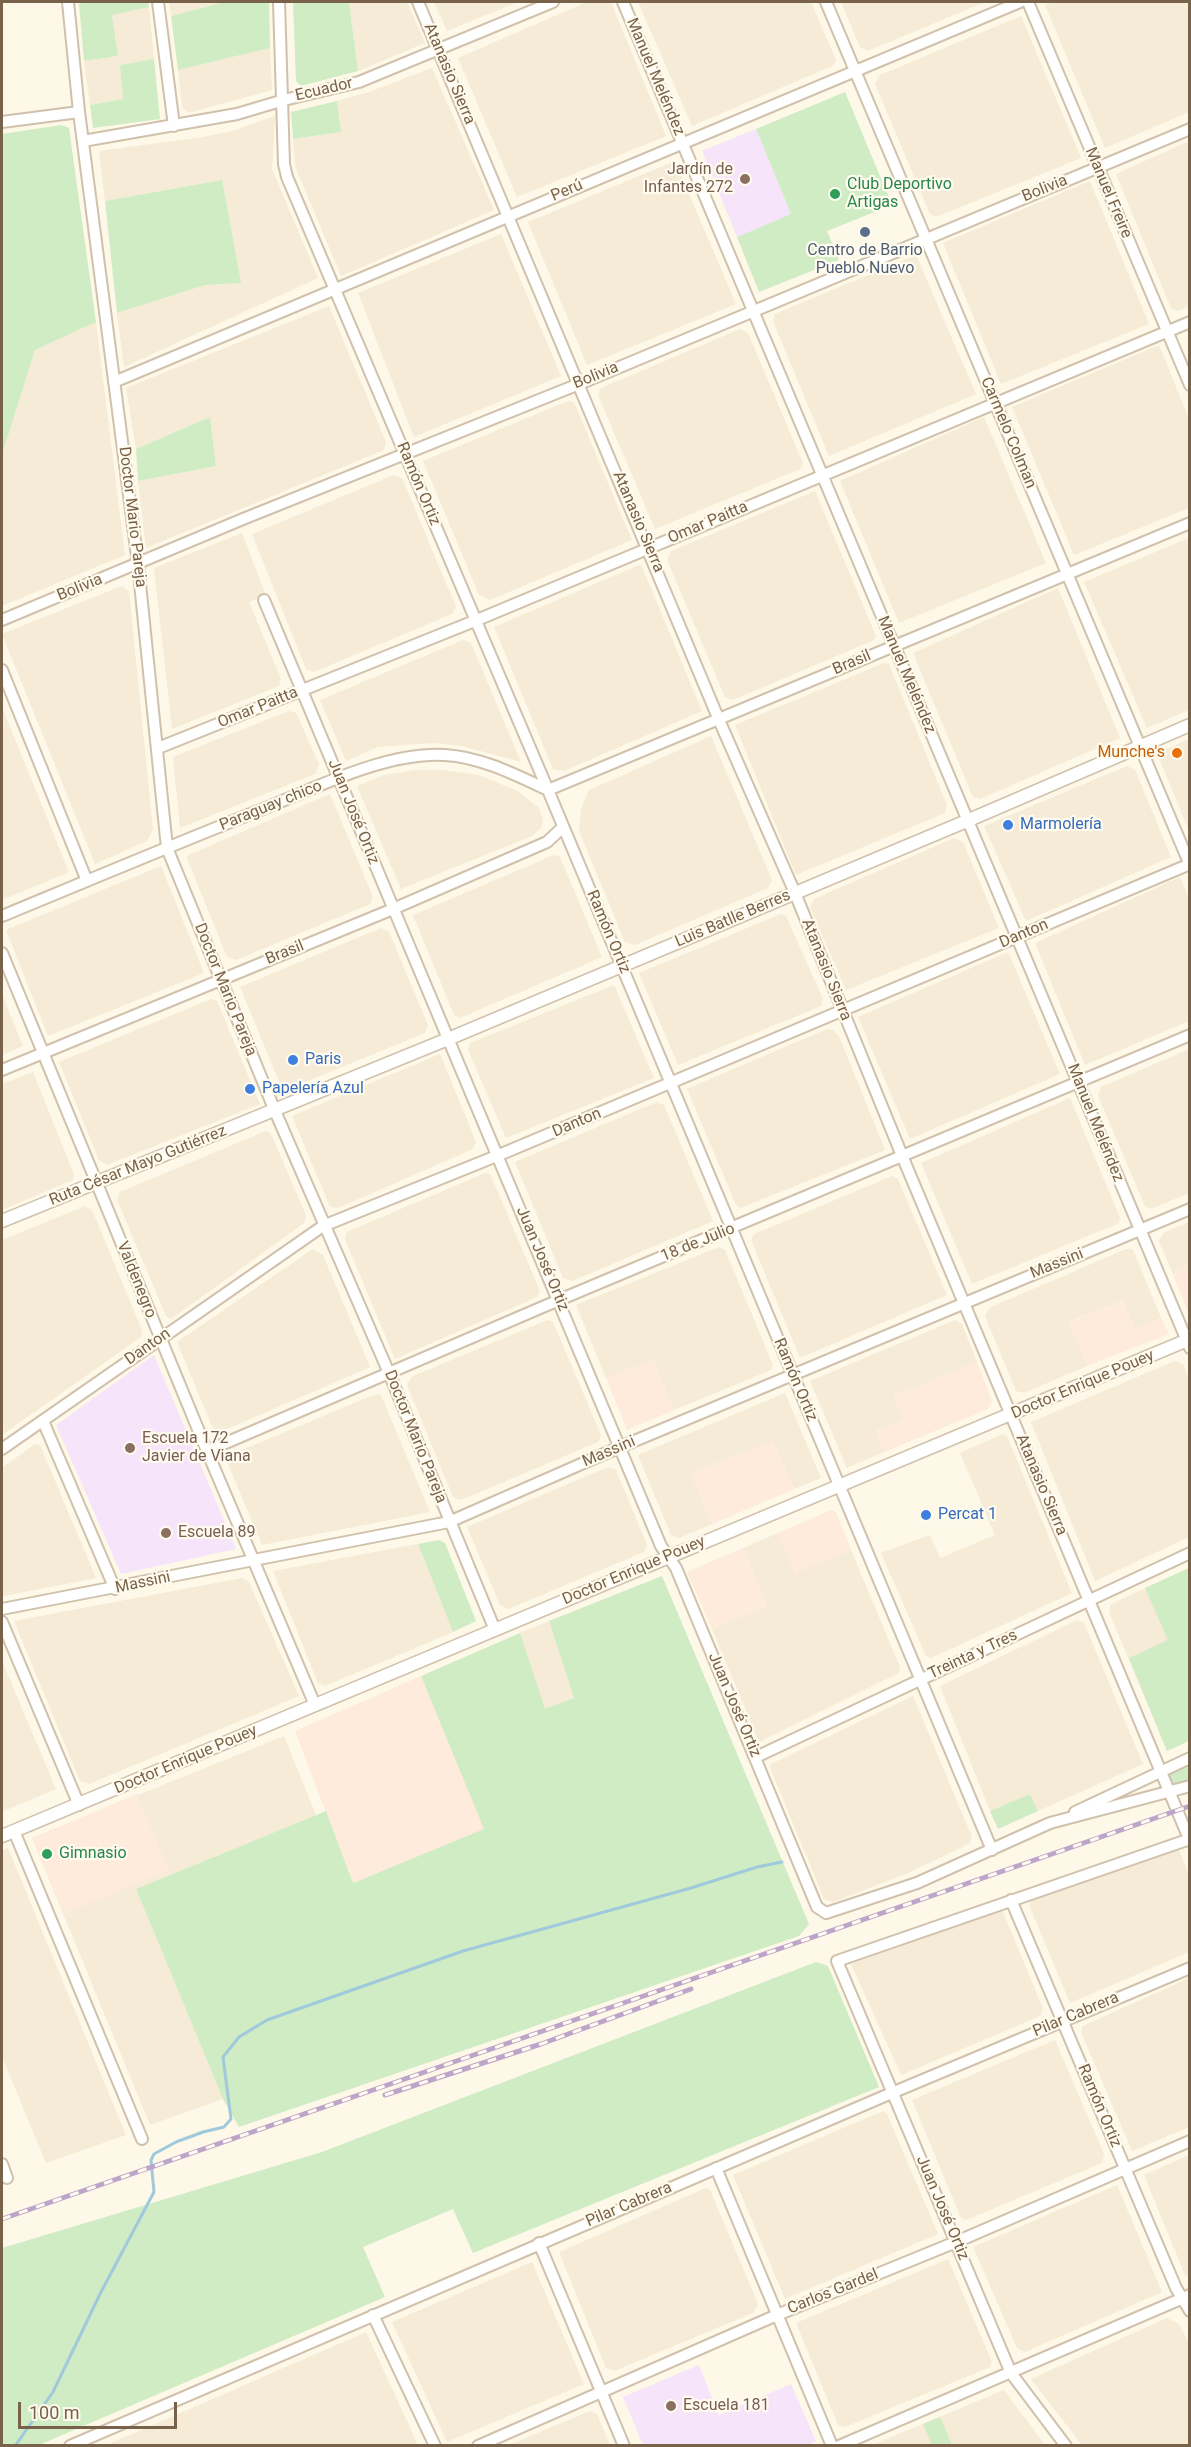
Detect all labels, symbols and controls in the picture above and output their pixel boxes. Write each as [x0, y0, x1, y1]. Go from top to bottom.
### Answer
street label: Manuel Meléndez [622, 15, 688, 139]
street label: Atanasio Sierra [419, 20, 479, 128]
street label: Ecuador [293, 74, 355, 106]
street label: Manuel Freire [1080, 145, 1136, 241]
place label: Jardín de Infantes 272 [644, 160, 733, 198]
street label: Bolivia [1020, 171, 1070, 207]
marker: Jardín de Infantes 272 [738, 172, 752, 186]
place label: Club Deportivo Artigas [847, 175, 952, 213]
street label: Perú [548, 176, 586, 206]
marker: Club Deportivo Artigas [828, 187, 842, 201]
marker: Centro de Barrio Pueblo Nuevo [858, 225, 872, 239]
place label: Centro de Barrio Pueblo Nuevo [807, 241, 923, 279]
street label: Bolivia [571, 358, 621, 394]
street label: Carmelo Colman [976, 374, 1040, 492]
street label: Ramón Ortiz [392, 440, 444, 528]
street label: Doctor Mario Pareja [114, 446, 150, 588]
street label: Atanasio Sierra [608, 468, 668, 576]
street label: Omar Paitta [665, 498, 751, 548]
street label: Bolivia [55, 570, 105, 606]
street label: Manuel Meléndez [873, 613, 939, 737]
street label: Brasil [830, 646, 874, 680]
street label: Omar Paitta [215, 683, 301, 733]
place label: Munche's [1097, 743, 1165, 763]
marker: Munche's [1170, 746, 1184, 760]
street label: Juan José Ortiz [323, 757, 383, 867]
street label: Paraguay chico [217, 777, 325, 835]
place label: Marmolería [1020, 815, 1102, 835]
marker: Marmolería [1001, 818, 1015, 832]
street label: Luis Batlle Berres [673, 886, 793, 952]
street label: Ramón Ortiz [582, 888, 634, 976]
street label: Danton [997, 915, 1051, 953]
street label: Atanasio Sierra [797, 916, 855, 1024]
street label: Doctor Mario Pareja [190, 921, 260, 1059]
street label: Brasil [263, 937, 307, 969]
place label: Paris [305, 1050, 341, 1070]
marker: Paris [286, 1053, 300, 1067]
street label: Manuel Meléndez [1063, 1061, 1127, 1185]
place label: Papelería Azul [262, 1079, 364, 1099]
marker: Papelería Azul [243, 1082, 257, 1096]
street label: Danton [550, 1104, 604, 1142]
street label: Ruta César Mayo Gutiérrez [47, 1122, 229, 1210]
street label: Juan José Ortiz [511, 1204, 573, 1314]
street label: 18 de Julio [658, 1219, 738, 1267]
street label: Valdenegro [112, 1239, 160, 1321]
street label: Massini [1028, 1245, 1086, 1283]
street label: Danton [122, 1324, 174, 1370]
street label: Ramón Ortiz [769, 1336, 821, 1424]
street label: Doctor Enrique Pouey [1009, 1346, 1157, 1424]
street label: Doctor Mario Pareja [380, 1368, 450, 1506]
place label: Escuela 172 Javier de Viana [142, 1429, 251, 1467]
street label: Atanasio Sierra [1011, 1431, 1071, 1539]
street label: Massini [580, 1432, 638, 1472]
marker: Escuela 172 Javier de Viana [123, 1441, 137, 1455]
place label: Percat 1 [938, 1505, 997, 1525]
marker: Percat 1 [919, 1508, 933, 1522]
place label: Escuela 89 [178, 1523, 256, 1543]
marker: Escuela 89 [159, 1526, 173, 1540]
street label: Doctor Enrique Pouey [560, 1532, 708, 1610]
street label: Massini [114, 1568, 172, 1598]
street label: Treinta y Tres [926, 1626, 1020, 1684]
street label: Juan José Ortiz [703, 1650, 765, 1760]
street label: Doctor Enrique Pouey [112, 1721, 260, 1799]
place label: Gimnasio [59, 1844, 127, 1864]
marker: Gimnasio [40, 1847, 54, 1861]
street label: Pilar Cabrera [1030, 1988, 1122, 2042]
street label: Ramón Ortiz [1073, 2062, 1125, 2150]
street label: Juan José Ortiz [911, 2153, 973, 2263]
street label: Pilar Cabrera [583, 2178, 675, 2232]
street label: Carlos Gardel [785, 2265, 881, 2319]
scale bar [21, 2390, 180, 2428]
place label: Escuela 181 [683, 2396, 770, 2416]
marker: Escuela 181 [664, 2399, 678, 2413]
text: 100 m [29, 2402, 80, 2423]

